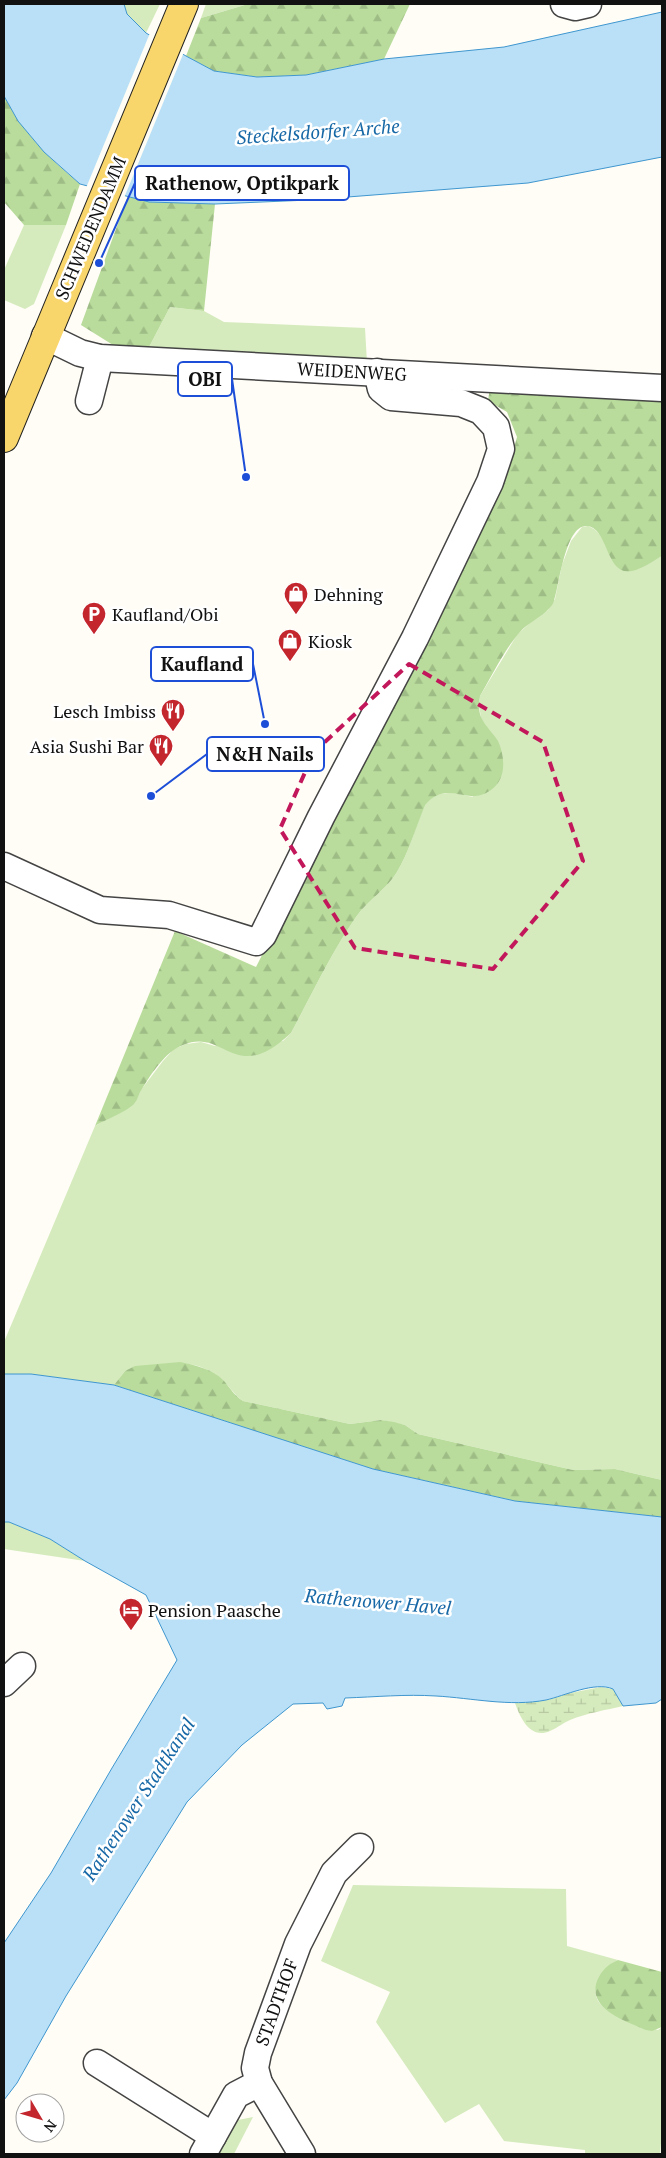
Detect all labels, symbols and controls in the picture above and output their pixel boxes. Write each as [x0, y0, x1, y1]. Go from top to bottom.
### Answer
water label: Steckelsdorfer Arche [235, 113, 401, 149]
street label: SCHWEDENDAMM [49, 152, 131, 303]
callout: Rathenow, Optikpark [135, 166, 349, 200]
text: Rathenow, Optikpark [145, 170, 340, 195]
street label: WEIDENWEG [297, 356, 408, 386]
callout: OBI [178, 362, 232, 396]
text: OBI [188, 366, 222, 391]
shop icon: Dehning [283, 581, 309, 615]
place label: Dehning [314, 582, 383, 606]
parking icon: Kaufland/Obi [81, 601, 107, 635]
place label: Kaufland/Obi [112, 602, 219, 626]
shop icon: Kiosk [277, 628, 303, 662]
place label: Kiosk [308, 629, 353, 653]
callout: Kaufland [151, 647, 253, 681]
text: Kaufland [161, 651, 244, 676]
restaurant icon: Lesch Imbiss [160, 698, 186, 732]
place label: Lesch Imbiss [53, 699, 156, 723]
restaurant icon: Asia Sushi Bar [148, 733, 174, 767]
place label: Asia Sushi Bar [30, 734, 144, 758]
callout: N&H Nails [207, 737, 324, 771]
text: N&H Nails [216, 741, 314, 766]
water label: Rathenower Havel [303, 1582, 453, 1620]
hotel icon: Pension Paasche [118, 1597, 144, 1631]
place label: Pension Paasche [148, 1598, 281, 1622]
water label: Rathenower Stadtkanal [76, 1712, 200, 1886]
street label: STADTHOF [249, 1955, 303, 2049]
north arrow [15, 2093, 65, 2143]
text: N [40, 2116, 61, 2137]

